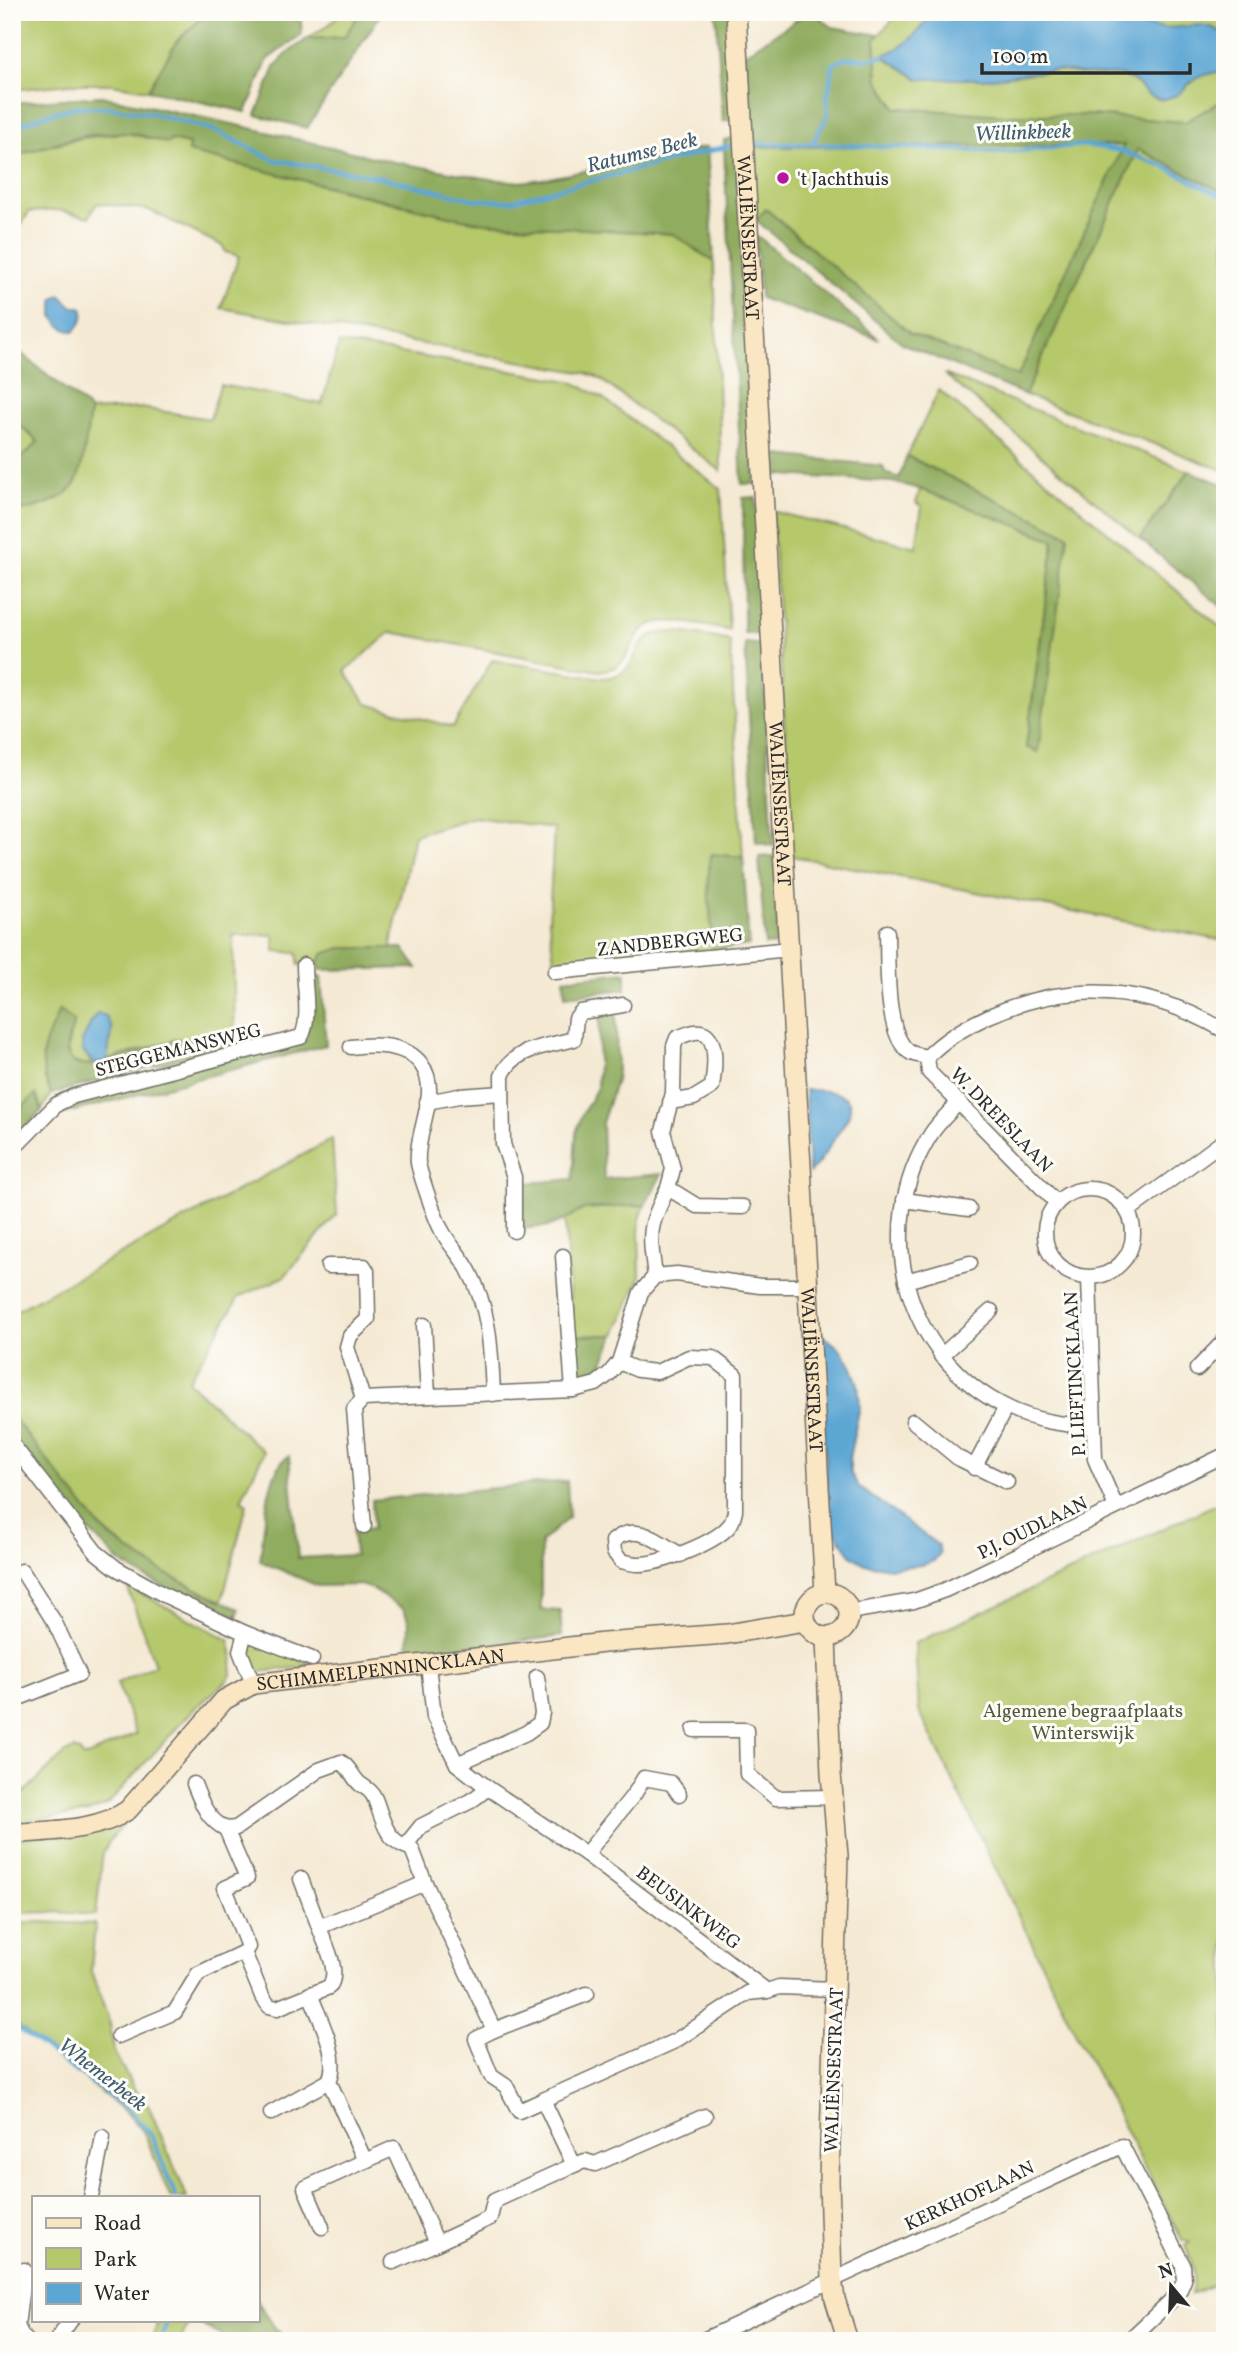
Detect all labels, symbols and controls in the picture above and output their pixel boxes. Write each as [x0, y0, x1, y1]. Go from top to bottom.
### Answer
scale bar [982, 32, 1190, 76]
text: 100 m [992, 43, 1049, 72]
water label: Willinkbeek [974, 117, 1072, 150]
water label: Ratumse Beek [584, 126, 701, 181]
street label: WALIËNSESTRAAT [729, 154, 764, 321]
place label: 't Jachthuis [797, 167, 889, 193]
marker: 't Jachthuis [775, 170, 791, 186]
street label: WALIËNSESTRAAT [761, 721, 796, 887]
street label: ZANDBERGWEG [596, 922, 745, 964]
street label: STEGGEMANSWEG [93, 1018, 264, 1084]
street label: W. DREESLAAN [943, 1062, 1058, 1179]
street label: WALIËNSESTRAAT [793, 1287, 828, 1453]
street label: P. LIEFTINCKLAAN [1059, 1291, 1093, 1457]
street label: P.J. OUDLAAN [973, 1491, 1092, 1567]
street label: SCHIMMELPENNINCKLAAN [255, 1644, 506, 1699]
park label: Algemene begraafplaats Winterswijk [983, 1699, 1183, 1747]
street label: BEUSINKWEG [630, 1861, 745, 1956]
street label: WALIËNSESTRAAT [819, 1987, 851, 2153]
water label: Whemerbeek [52, 2031, 153, 2119]
street label: KERKHOFLAAN [901, 2155, 1039, 2238]
legend [32, 2196, 259, 2322]
text: Road [94, 2210, 141, 2239]
text: Park [94, 2246, 137, 2275]
north arrow [1136, 2252, 1206, 2322]
text: N [1155, 2257, 1177, 2286]
text: Water [94, 2280, 150, 2309]

